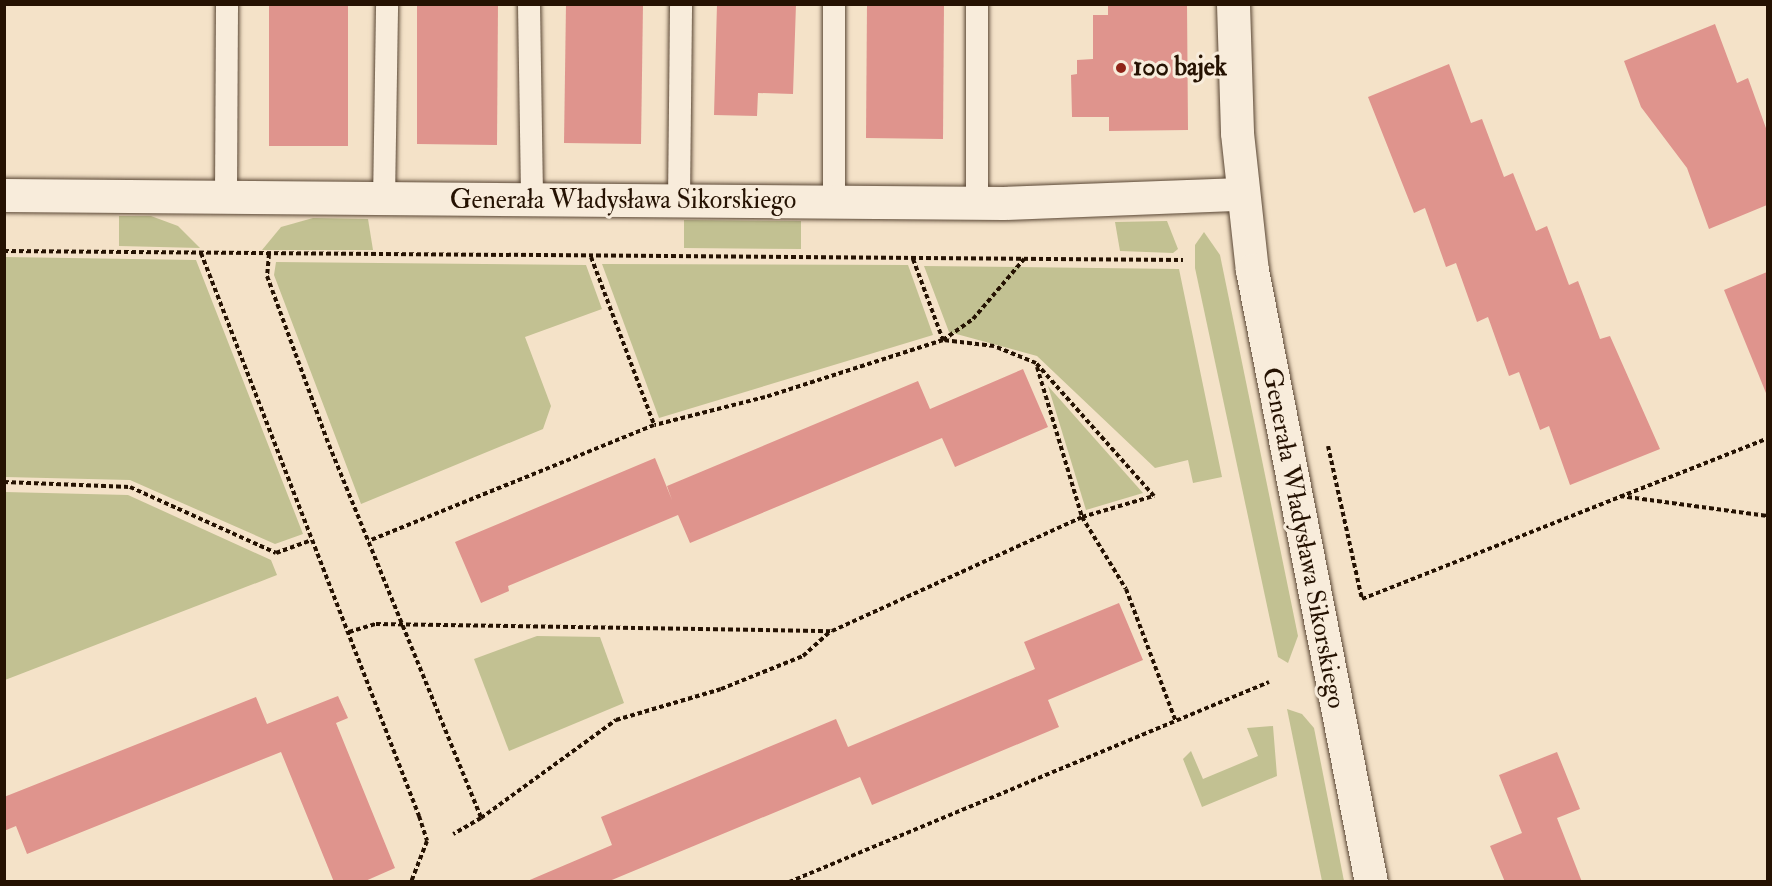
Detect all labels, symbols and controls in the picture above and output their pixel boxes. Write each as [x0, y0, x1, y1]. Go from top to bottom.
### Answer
place label: 100 bajek [1133, 52, 1227, 84]
marker: 100 bajek [1114, 61, 1128, 75]
street label: Generała Władysława Sikorskiego [450, 185, 796, 217]
street label: Generała Władysława Sikorskiego [1255, 365, 1351, 711]

